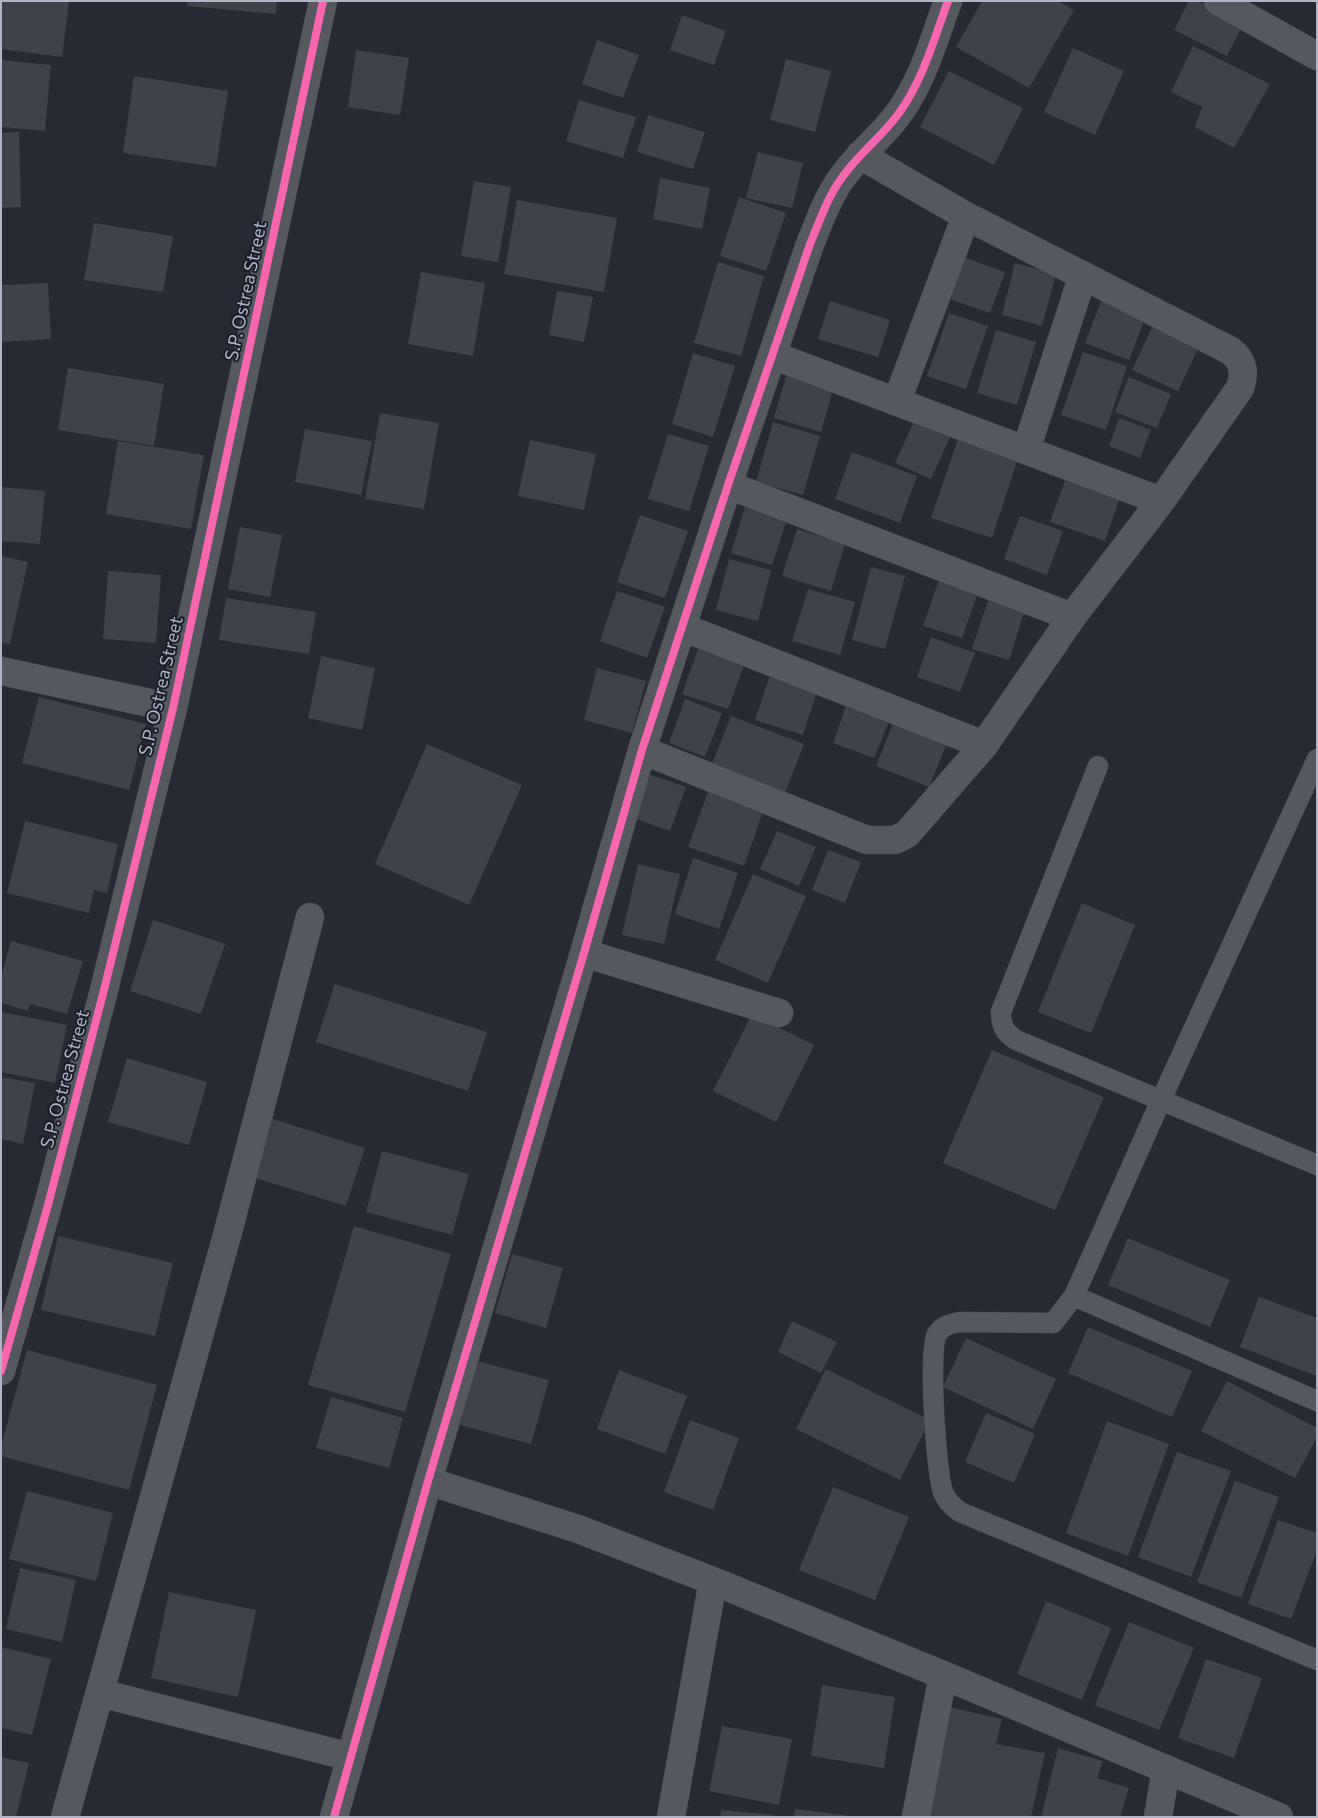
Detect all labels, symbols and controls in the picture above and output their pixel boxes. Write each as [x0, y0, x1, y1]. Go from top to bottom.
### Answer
street label: S.P. Ostrea Street [221, 219, 271, 363]
street label: S.P. Ostrea Street [134, 614, 188, 758]
street label: S.P. Ostrea Street [36, 1007, 94, 1151]

